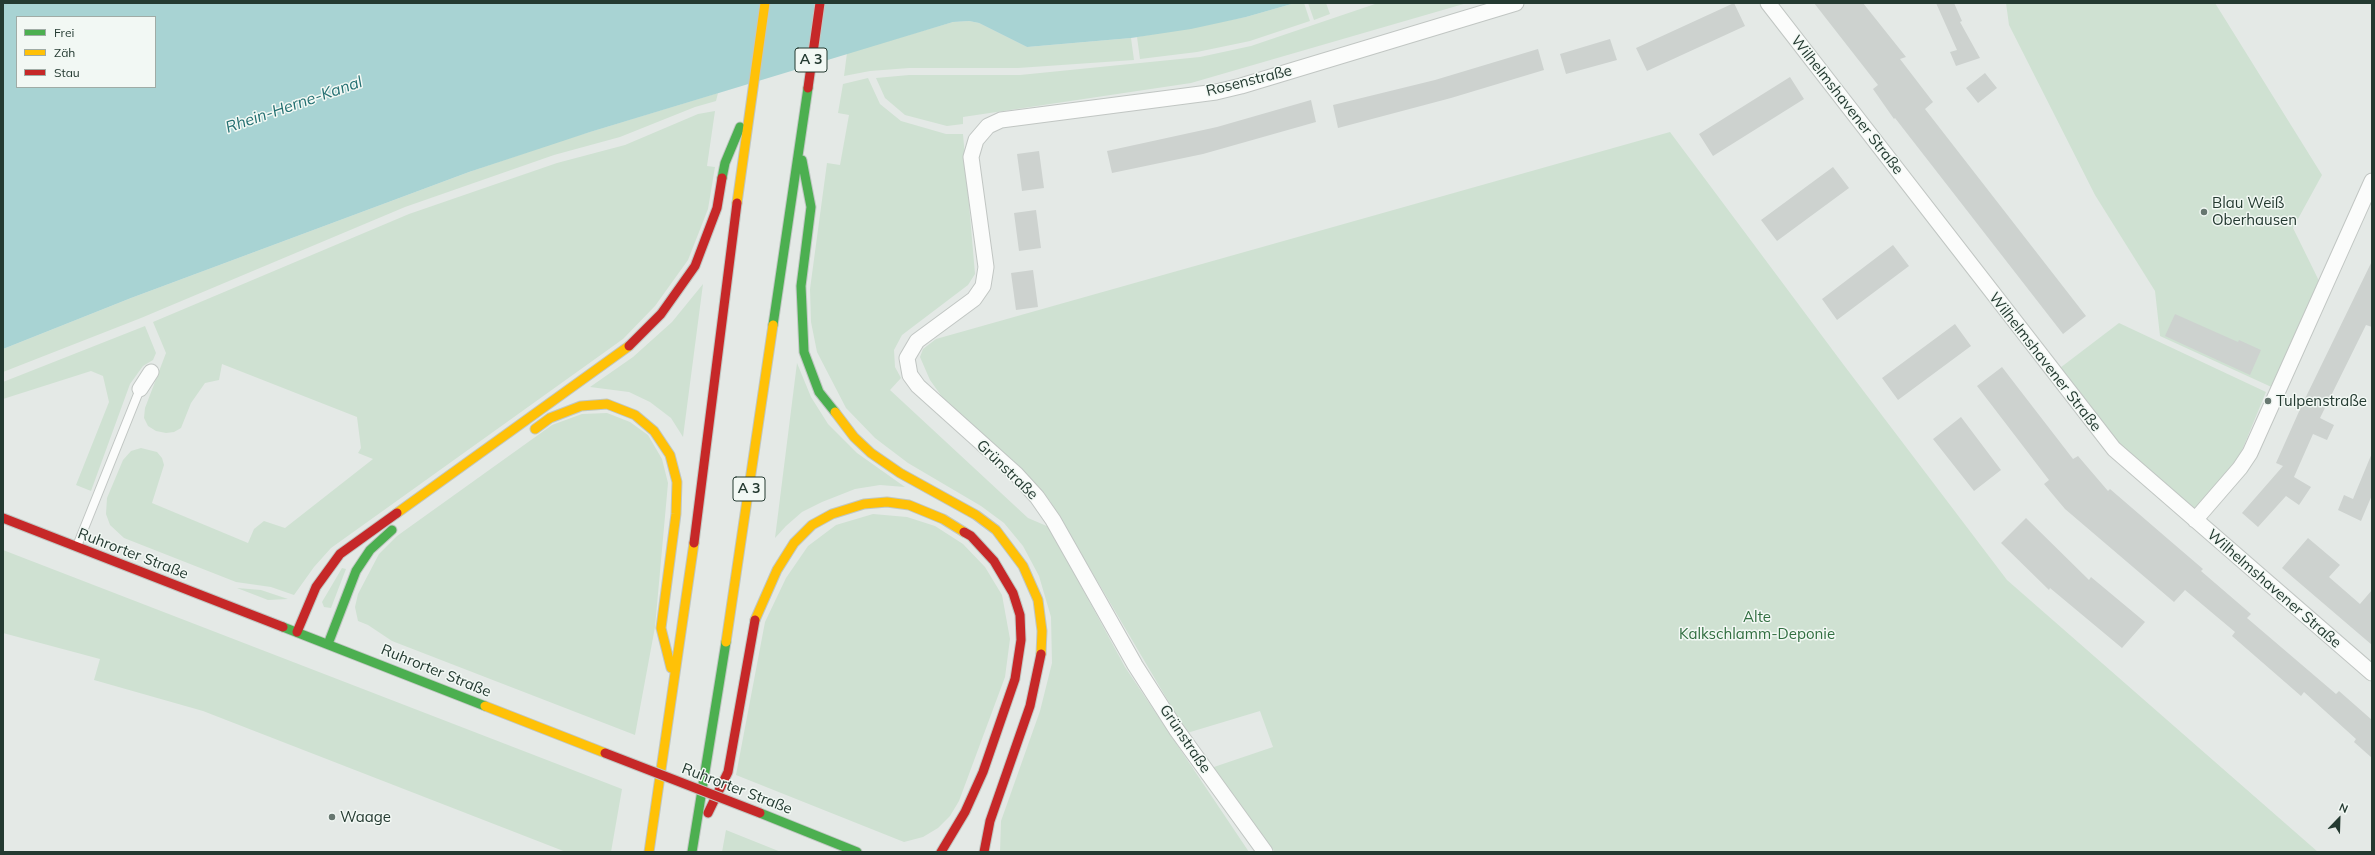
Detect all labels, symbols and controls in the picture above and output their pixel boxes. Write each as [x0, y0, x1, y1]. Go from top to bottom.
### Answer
legend [16, 16, 156, 88]
text: Frei [54, 25, 74, 40]
street label: Wilhelmshavener Straße [1787, 32, 1907, 178]
text: Zäh [54, 45, 75, 60]
road number: A 3 [795, 48, 827, 72]
street label: Rosenstraße [1204, 62, 1294, 100]
text: Stau [54, 65, 80, 80]
water label: Rhein-Herne-Kanal [223, 73, 365, 137]
place label: Blau Weiß Oberhausen [2212, 194, 2297, 229]
marker: Blau Weiß Oberhausen [2199, 207, 2209, 217]
street label: Wilhelmshavener Straße [1985, 289, 2105, 435]
place label: Tulpenstraße [2276, 392, 2367, 410]
marker: Tulpenstraße [2263, 396, 2273, 406]
street label: Grünstraße [973, 436, 1041, 504]
road number: A 3 [733, 477, 765, 501]
street label: Ruhrorter Straße [75, 525, 191, 583]
street label: Wilhelmshavener Straße [2203, 526, 2345, 652]
park label: Alte Kalkschlamm-Deponie [1679, 608, 1835, 643]
street label: Ruhrorter Straße [378, 641, 494, 701]
street label: Grünstraße [1156, 701, 1214, 777]
street label: Ruhrorter Straße [679, 760, 795, 818]
north arrow [2319, 799, 2359, 839]
text: N [2337, 800, 2350, 816]
place label: Waage [340, 808, 391, 826]
marker: Waage [327, 812, 337, 822]

